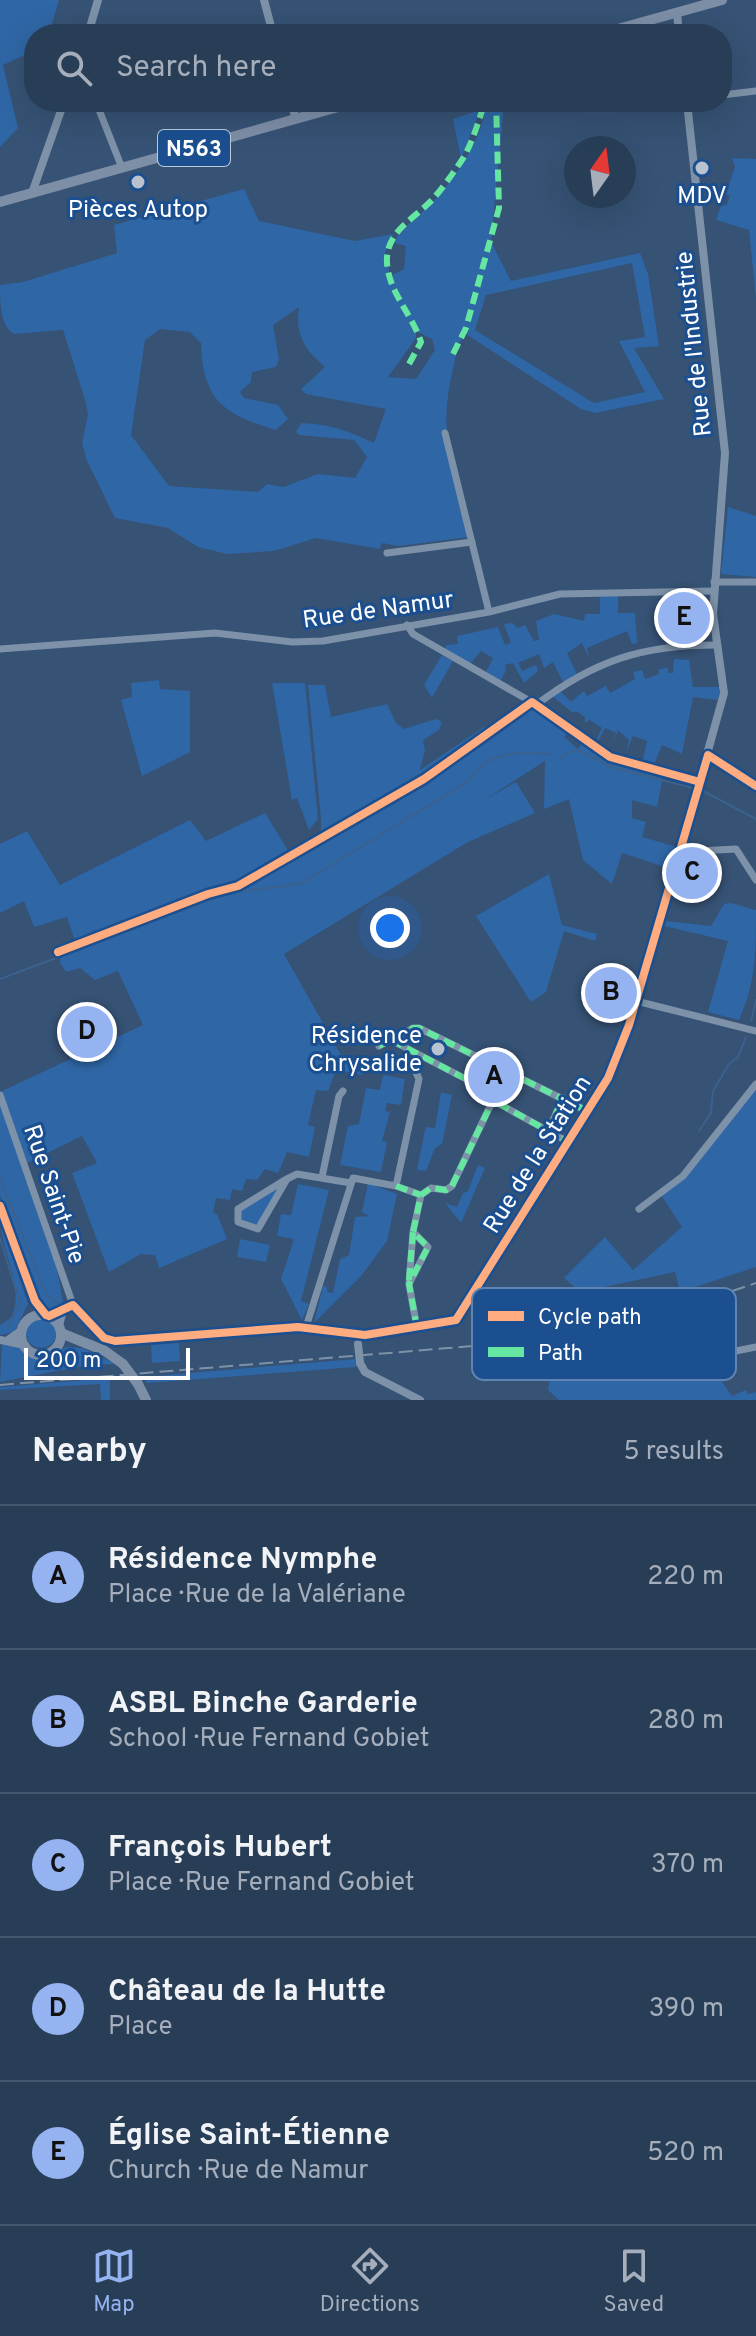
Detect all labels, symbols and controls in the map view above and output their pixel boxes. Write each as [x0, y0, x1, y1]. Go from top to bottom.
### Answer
search box [24, 24, 732, 112]
icon: search [52, 46, 96, 90]
text: Search here [116, 50, 276, 87]
road number: N563 [158, 130, 230, 166]
north arrow [564, 136, 636, 208]
marker: MDV [693, 159, 711, 177]
marker: Pièces Autop [129, 173, 147, 191]
place label: MDV [677, 182, 727, 212]
place label: Pièces Autop [68, 196, 208, 226]
street label: Rue de l'Industrie [670, 250, 720, 438]
street label: Rue de Namur [301, 586, 456, 636]
pin: E [658, 588, 710, 648]
pin: C [666, 843, 718, 903]
your location [370, 908, 410, 948]
pin: B [585, 963, 637, 1023]
pin: D [61, 1002, 113, 1062]
place label: Résidence Chrysalide [308, 1022, 422, 1080]
marker: Résidence Chrysalide [429, 1040, 447, 1058]
pin: A [468, 1047, 520, 1107]
street label: Rue de la Station [478, 1070, 599, 1240]
street label: Rue Saint-Pie [15, 1121, 91, 1268]
legend [472, 1288, 736, 1380]
text: Cycle path [538, 1305, 642, 1332]
text: Path [538, 1341, 583, 1368]
scale bar [24, 1344, 190, 1380]
text: 200 m [36, 1348, 101, 1375]
text: Nearby [32, 1431, 147, 1474]
text: 5 results [623, 1436, 724, 1469]
text: Résidence Nymphe [108, 1542, 377, 1579]
text: A [49, 1561, 67, 1594]
text: 220 m [647, 1561, 724, 1594]
text: Place · Rue de la Valériane [108, 1579, 406, 1612]
text: ASBL Binche Garderie [108, 1686, 418, 1723]
text: B [49, 1705, 67, 1738]
text: 280 m [648, 1705, 724, 1738]
text: School · Rue Fernand Gobiet [108, 1723, 430, 1756]
text: François Hubert [108, 1830, 332, 1867]
text: C [50, 1849, 66, 1882]
text: 370 m [651, 1849, 724, 1882]
text: Place · Rue Fernand Gobiet [108, 1867, 415, 1900]
text: Château de la Hutte [108, 1974, 386, 2011]
text: D [49, 1993, 67, 2026]
text: 390 m [649, 1993, 724, 2026]
text: Place [108, 2011, 172, 2044]
text: Église Saint-Étienne [108, 2118, 390, 2155]
text: E [50, 2137, 66, 2170]
text: 520 m [647, 2137, 724, 2170]
text: Church · Rue de Namur [108, 2155, 368, 2188]
tab: Map [92, 2244, 136, 2319]
tab: Directions [320, 2244, 420, 2319]
tab: Saved [604, 2244, 664, 2319]

